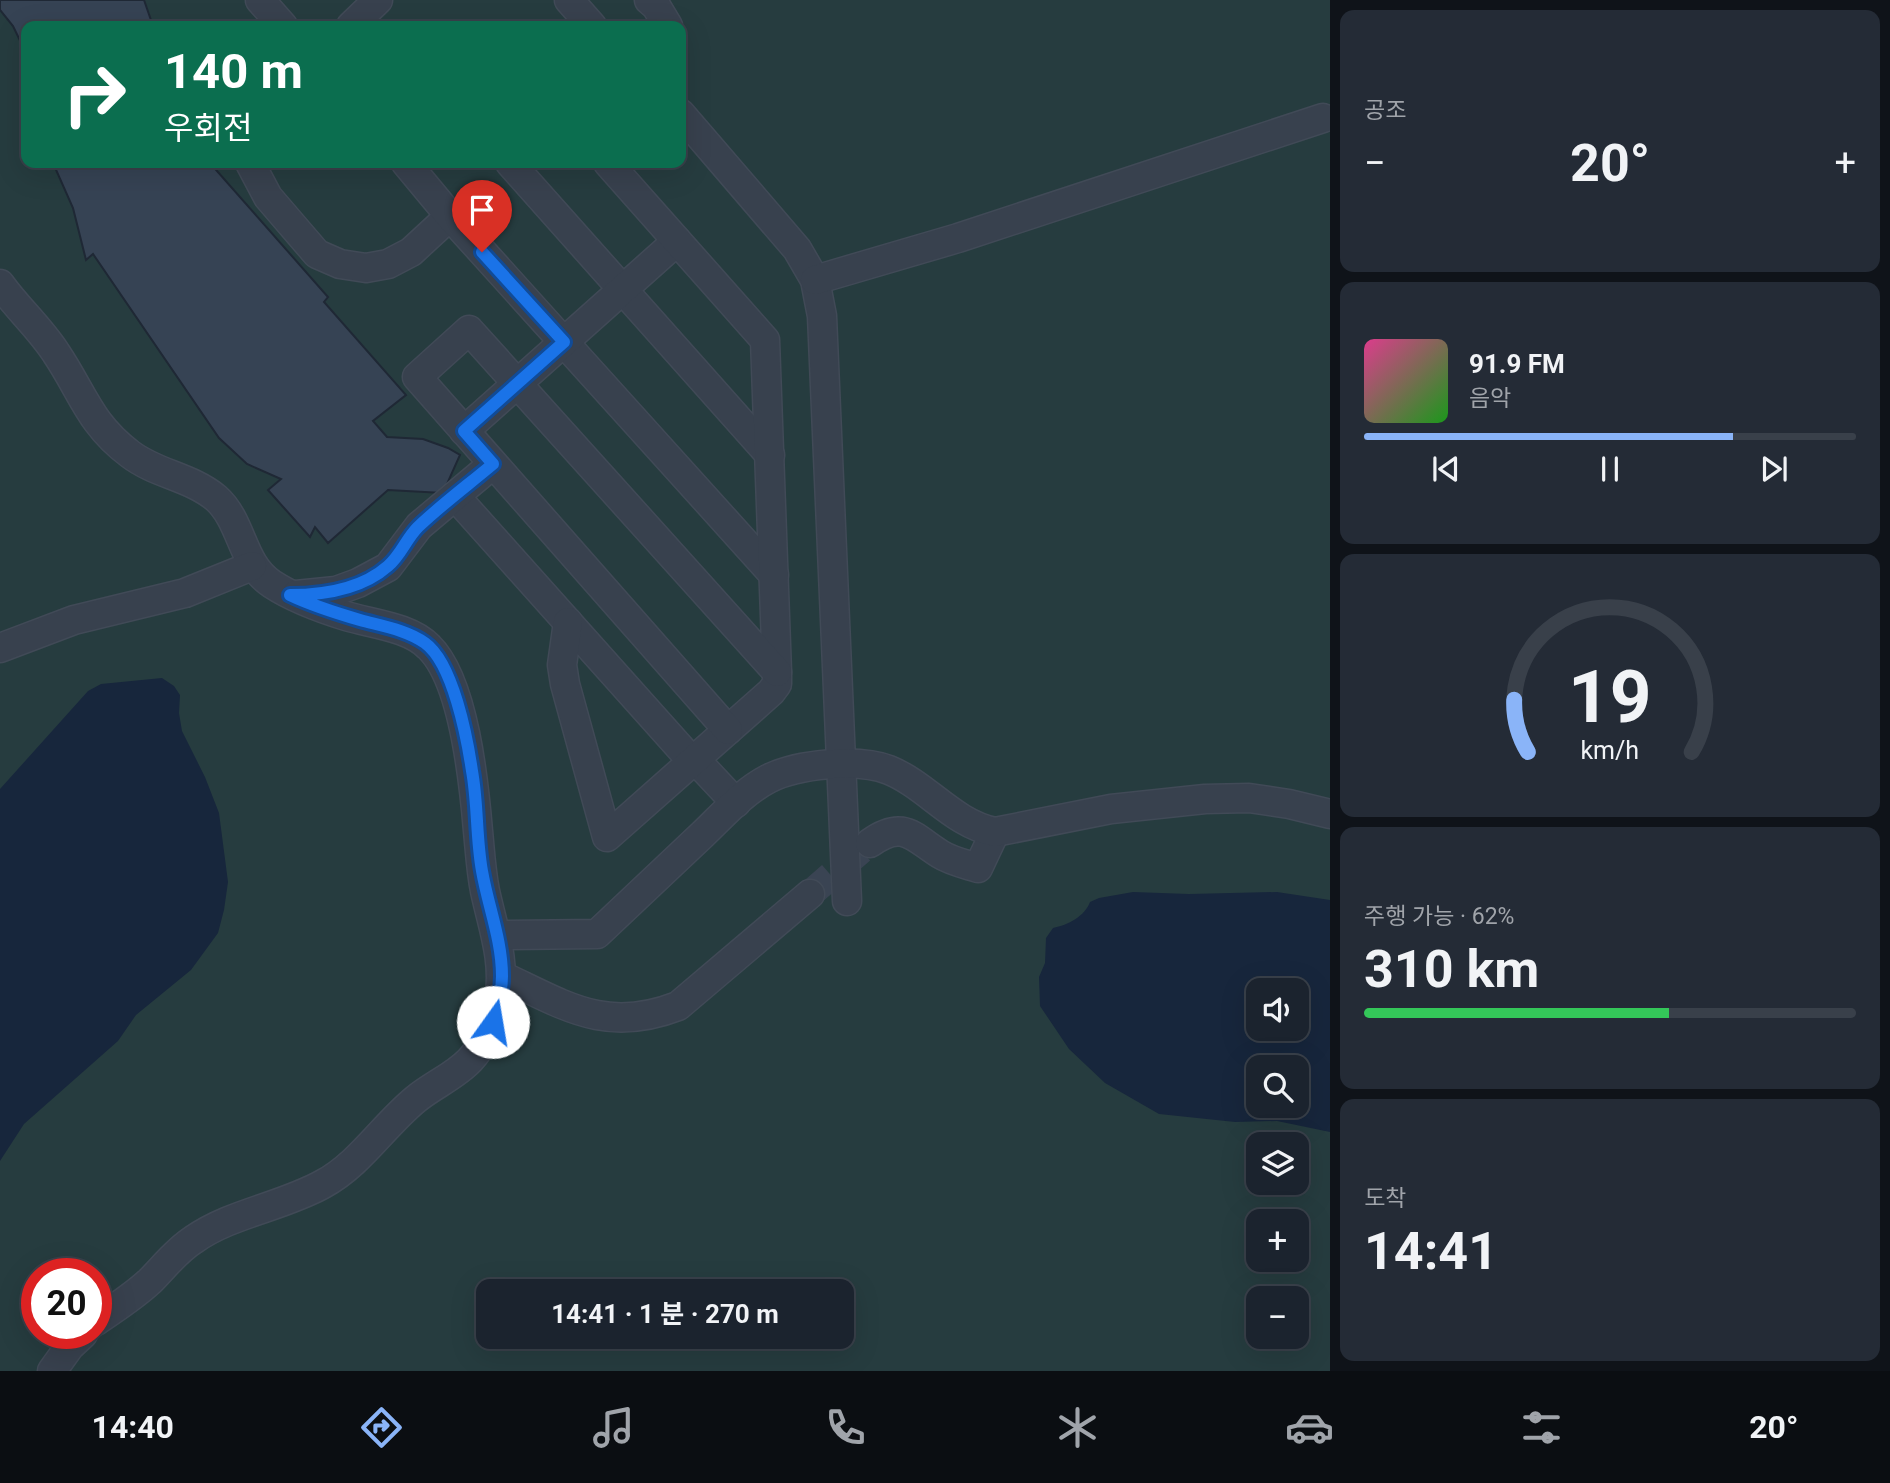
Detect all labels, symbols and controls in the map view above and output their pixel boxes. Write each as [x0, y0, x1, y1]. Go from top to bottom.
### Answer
text: 140 m [164, 43, 303, 100]
icon: right [49, 49, 140, 140]
text: 공조 [1364, 97, 1406, 124]
text: 우회전 [164, 109, 252, 147]
text: 20° [1570, 133, 1650, 194]
text: − [1364, 141, 1386, 185]
text: + [1834, 141, 1856, 185]
pin [452, 180, 512, 252]
icon: arrive [463, 191, 501, 229]
text: 91.9 FM [1469, 349, 1565, 379]
text: 음악 [1469, 385, 1511, 412]
icon: previous [1427, 450, 1465, 488]
icon: pause [1591, 450, 1629, 488]
icon: next [1755, 450, 1793, 488]
text: 19 [1568, 654, 1652, 740]
text: km/h [1581, 735, 1639, 764]
text: 주행 가능 · 62% [1364, 903, 1514, 930]
text: 310 km [1364, 939, 1539, 1000]
map controls [1246, 978, 1309, 1349]
button: sound [1246, 978, 1309, 1041]
position arrow [456, 985, 530, 1059]
button: search [1246, 1055, 1309, 1118]
button: layers [1246, 1132, 1309, 1195]
text: 도착 [1364, 1185, 1406, 1212]
button: + [1246, 1209, 1309, 1272]
text: 14:41 [1364, 1221, 1498, 1282]
speed limit sign: 20 [21, 1258, 112, 1349]
button: − [1246, 1286, 1309, 1349]
text: 14:41 · 1 분 · 270 m [551, 1299, 779, 1329]
icon: directions [357, 1403, 406, 1452]
icon: music [589, 1403, 638, 1452]
icon: phone [821, 1403, 870, 1452]
icon: climate [1053, 1403, 1102, 1452]
icon: car [1285, 1403, 1334, 1452]
icon: filters [1517, 1403, 1566, 1452]
text: 14:40 [92, 1408, 174, 1446]
text: 20° [1749, 1408, 1798, 1446]

